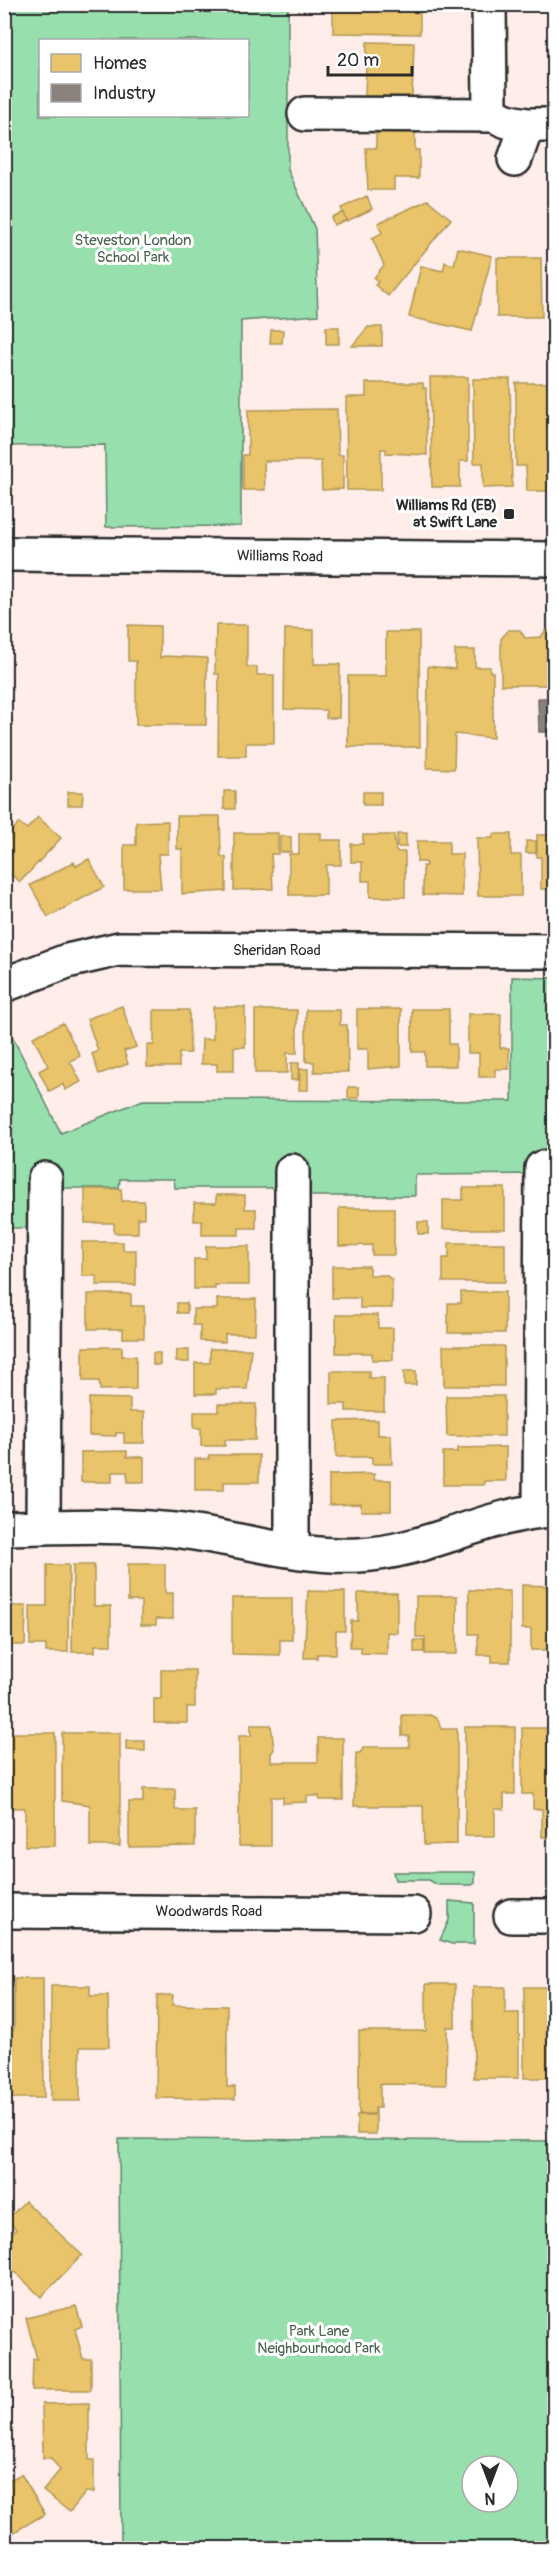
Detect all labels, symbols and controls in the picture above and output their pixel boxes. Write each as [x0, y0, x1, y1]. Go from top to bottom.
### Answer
legend [39, 39, 249, 117]
scale bar [328, 39, 412, 77]
text: 20 m [337, 49, 379, 72]
text: Homes [93, 52, 146, 75]
text: Industry [93, 82, 156, 105]
park label: Steveston London School Park [74, 231, 192, 267]
place label: Williams Rd (EB) at Swift Lane [396, 496, 498, 532]
marker: Williams Rd (EB) at Swift Lane [502, 507, 516, 521]
street label: Williams Road [237, 546, 323, 567]
street label: Sheridan Road [233, 941, 321, 960]
street label: Woodwards Road [156, 1902, 262, 1921]
park label: Park Lane Neighbourhood Park [257, 2322, 381, 2358]
north arrow [460, 2454, 520, 2514]
text: N [484, 2488, 495, 2508]

